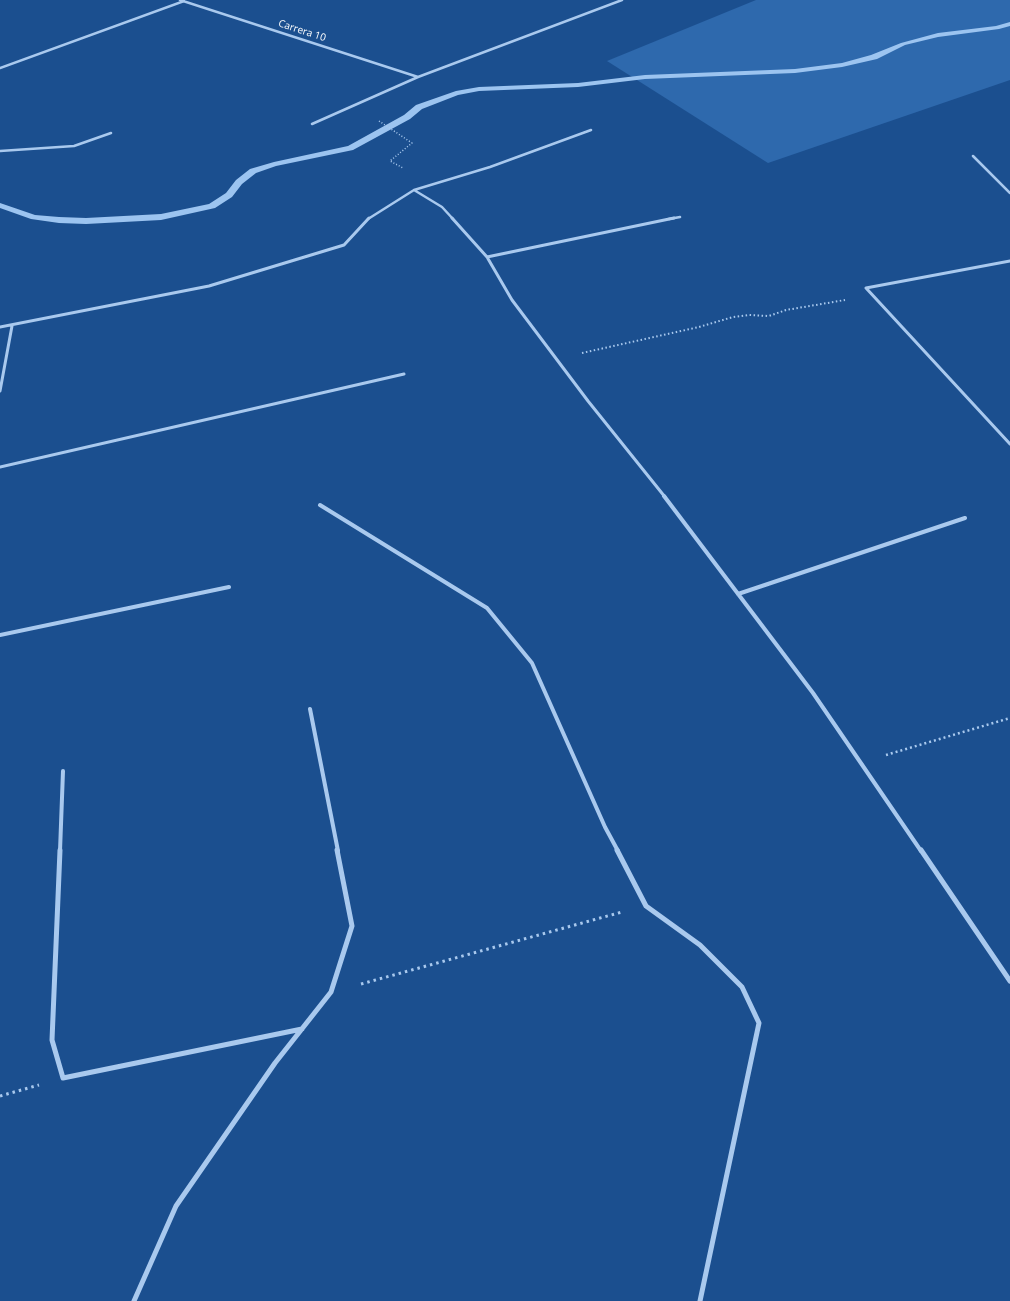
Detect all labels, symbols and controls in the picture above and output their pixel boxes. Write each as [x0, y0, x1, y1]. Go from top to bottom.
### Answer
street label: Carrera 10 [277, 18, 327, 44]

